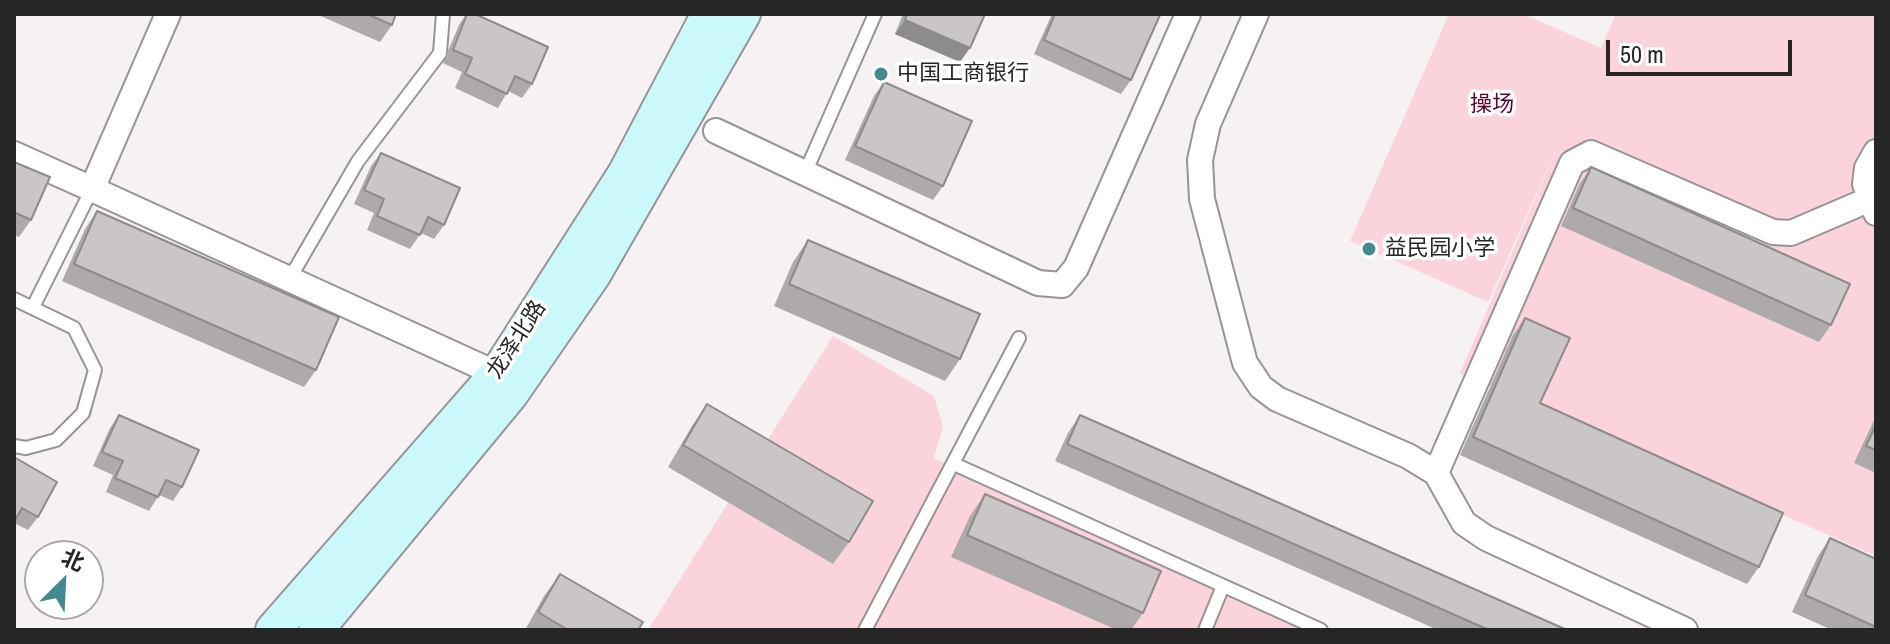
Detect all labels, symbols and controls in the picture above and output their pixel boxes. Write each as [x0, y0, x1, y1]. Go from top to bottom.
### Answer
scale bar [1610, 24, 1796, 74]
text: 50 m [1620, 38, 1664, 70]
place label: 中国工商银行 [897, 61, 1029, 87]
marker: 中国工商银行 [872, 65, 890, 83]
park label: 操场 [1470, 92, 1514, 118]
place label: 益民园小学 [1385, 236, 1495, 262]
marker: 益民园小学 [1360, 240, 1378, 258]
street label: 龙泽北路 [482, 296, 552, 384]
north arrow [24, 540, 104, 620]
text: 北 [57, 542, 89, 578]

